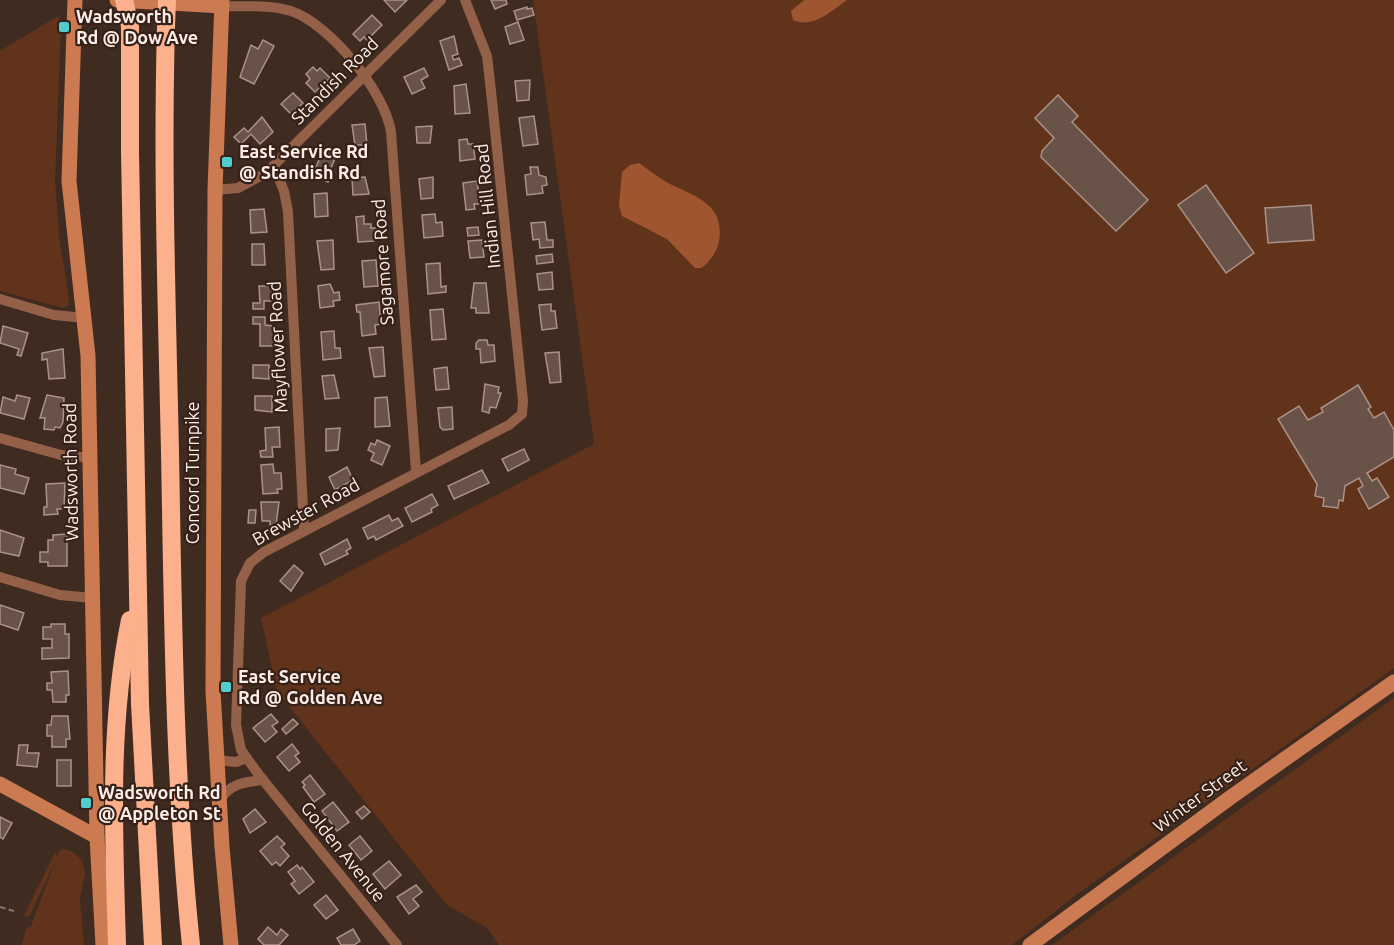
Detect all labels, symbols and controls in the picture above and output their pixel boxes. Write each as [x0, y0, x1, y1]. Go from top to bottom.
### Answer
place label: Wadsworth Rd @ Dow Ave [76, 6, 198, 47]
marker: Wadsworth Rd @ Dow Ave [57, 20, 71, 34]
street label: Standish Road [287, 33, 382, 128]
place label: East Service Rd @ Standish Rd [239, 141, 368, 182]
street label: Indian Hill Road [471, 143, 504, 270]
marker: East Service Rd @ Standish Rd [220, 155, 234, 169]
street label: Sagamore Road [368, 198, 396, 326]
street label: Mayflower Road [264, 281, 290, 413]
street label: Concord Turnpike [182, 402, 202, 544]
street label: Wadsworth Road [59, 403, 81, 541]
street label: Brewster Road [248, 473, 363, 549]
place label: East Service Rd @ Golden Ave [238, 666, 383, 707]
marker: East Service Rd @ Golden Ave [219, 680, 233, 694]
street label: Winter Street [1149, 755, 1250, 836]
place label: Wadsworth Rd @ Appleton St [98, 782, 221, 823]
marker: Wadsworth Rd @ Appleton St [79, 796, 93, 810]
street label: Golden Avenue [297, 797, 390, 905]

